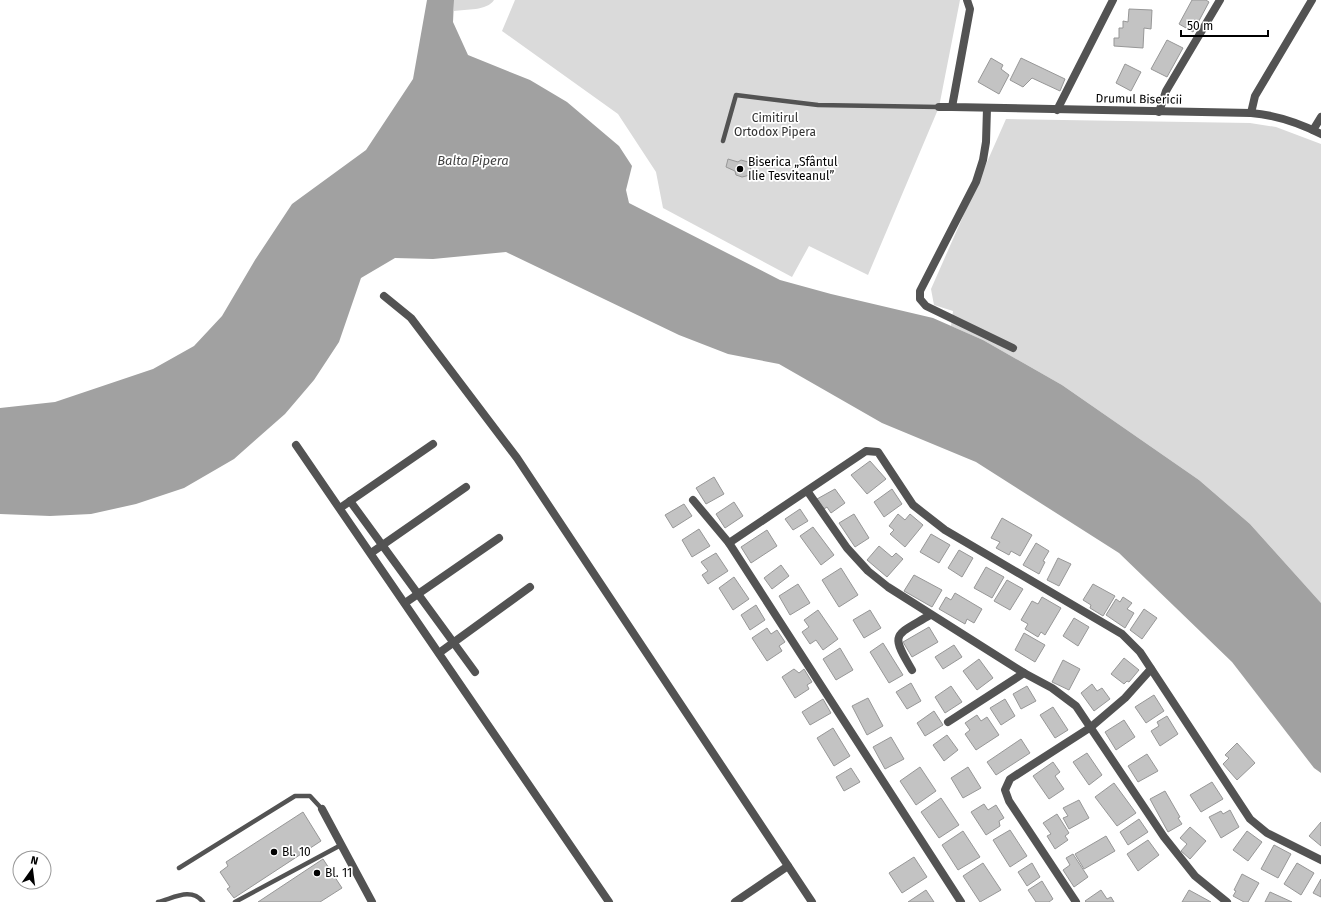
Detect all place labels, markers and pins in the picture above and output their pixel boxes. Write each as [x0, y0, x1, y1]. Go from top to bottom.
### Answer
place label: Biserica „Sfântul Ilie Tesviteanul” [748, 155, 838, 183]
marker: Biserica „Sfântul Ilie Tesviteanul” [735, 164, 745, 174]
place label: Bl. 10 [282, 845, 311, 859]
marker: Bl. 10 [269, 847, 279, 857]
place label: Bl. 11 [325, 866, 352, 880]
marker: Bl. 11 [312, 868, 322, 878]

